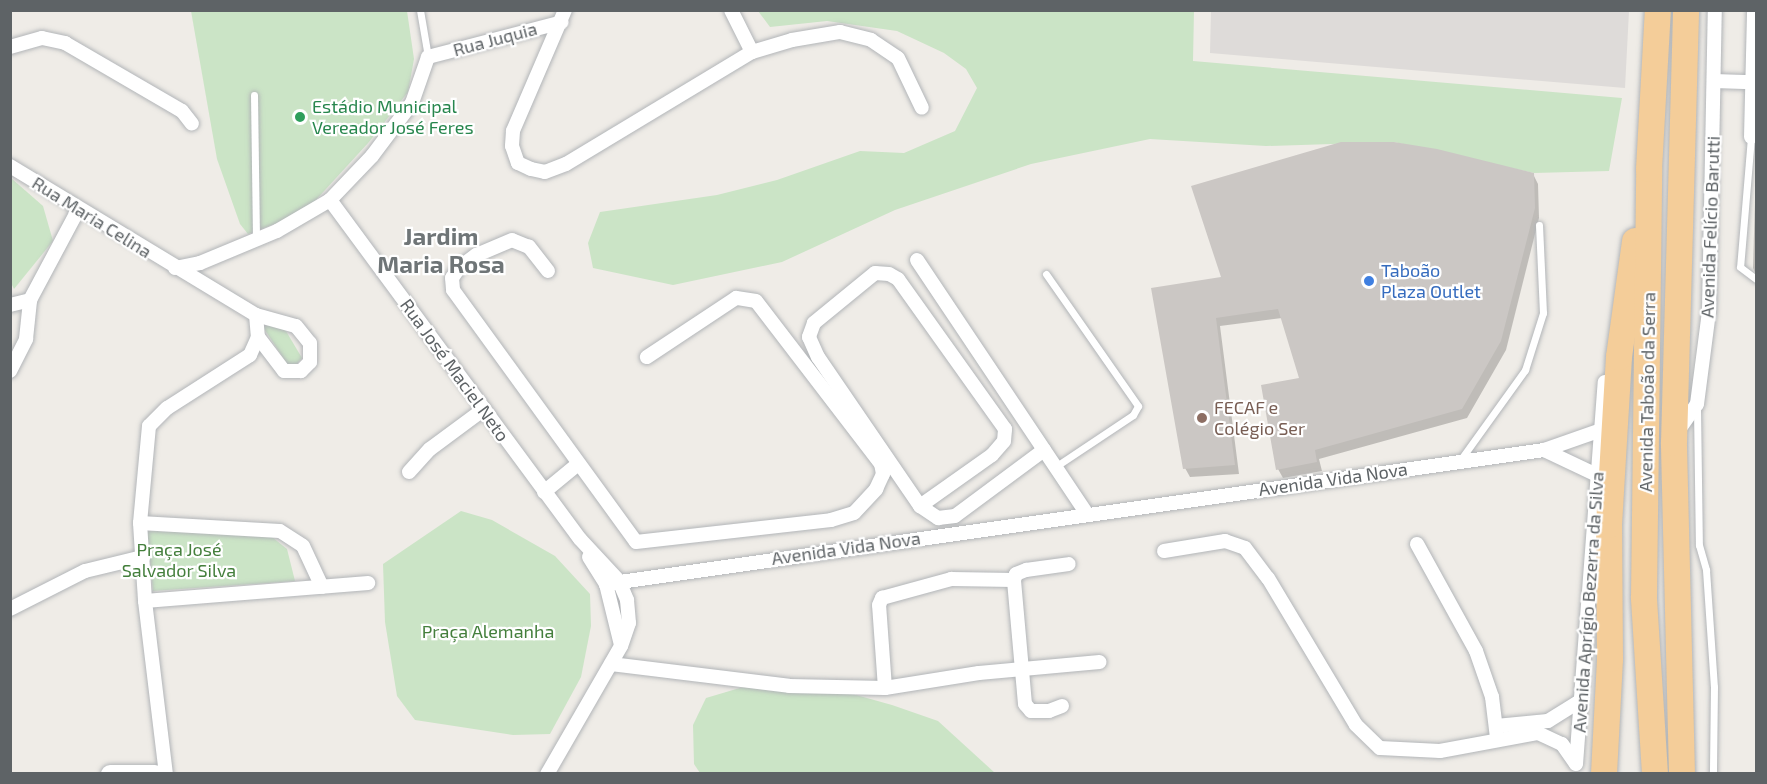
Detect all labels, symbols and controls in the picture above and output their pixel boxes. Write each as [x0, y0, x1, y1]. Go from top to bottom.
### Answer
street label: Rua Juquia [450, 17, 540, 61]
place label: Estádio Municipal Vereador José Feres [312, 96, 474, 138]
marker: Estádio Municipal Vereador José Feres [293, 110, 307, 124]
street label: Avenida Felício Barutti [1696, 136, 1724, 318]
street label: Rua Maria Celina [28, 172, 156, 262]
district label: Jardim Maria Rosa [377, 222, 505, 278]
place label: Taboão Plaza Outlet [1381, 260, 1481, 302]
marker: Taboão Plaza Outlet [1362, 274, 1376, 288]
street label: Avenida Taboão da Serra [1634, 292, 1660, 492]
street label: Rua José Maciel Neto [396, 294, 514, 446]
place label: FECAF e Colégio Ser [1214, 397, 1305, 440]
marker: FECAF e Colégio Ser [1195, 411, 1209, 425]
street label: Avenida Vida Nova [1257, 458, 1409, 500]
street label: Avenida Aprígio Bezerra da Silva [1568, 470, 1608, 734]
street label: Avenida Vida Nova [770, 527, 922, 569]
park label: Praça José Salvador Silva [122, 539, 236, 582]
park label: Praça Alemanha [421, 620, 555, 642]

